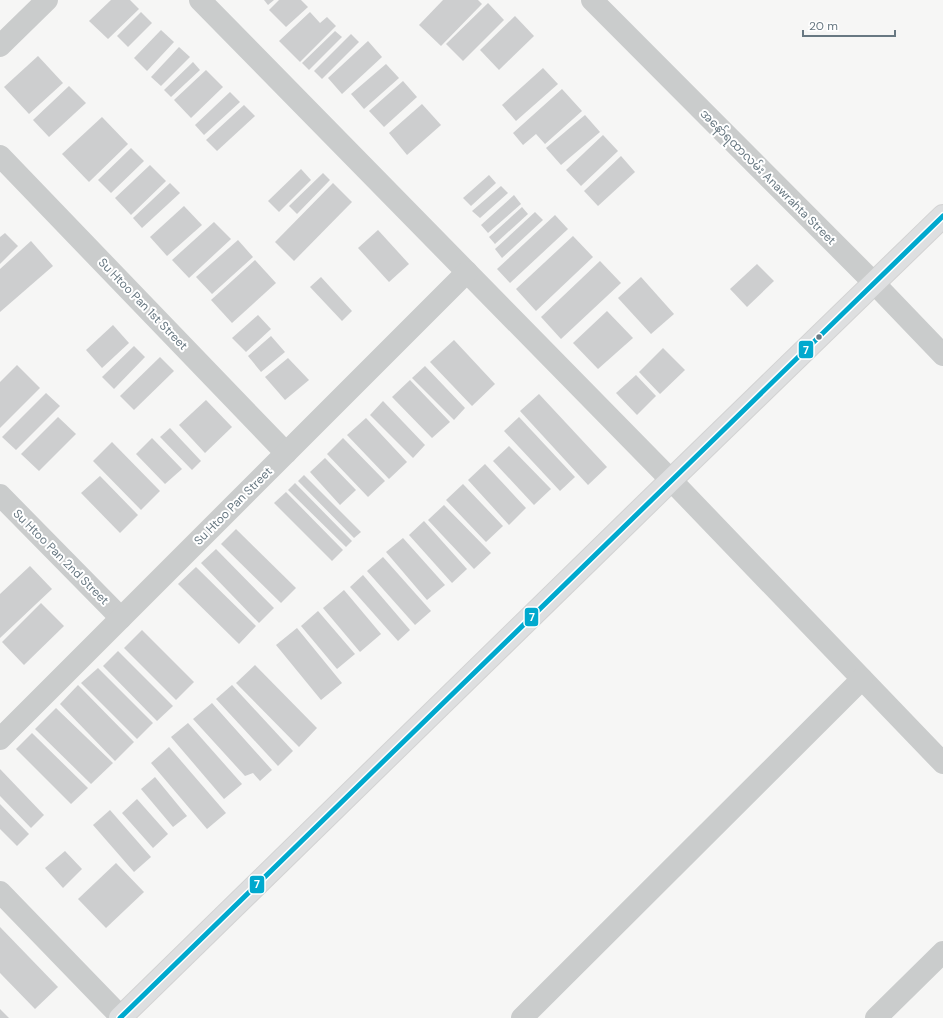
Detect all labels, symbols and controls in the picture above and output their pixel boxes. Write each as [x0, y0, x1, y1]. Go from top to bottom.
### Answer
scale bar [803, 12, 895, 38]
text: 20 m [809, 18, 838, 34]
street label: အနော်ရထာလမ်း Anawrahta Street [695, 105, 840, 250]
street label: Su Htoo Pan 1st Street [95, 255, 191, 354]
unlabelled marker [814, 332, 824, 342]
line badge: 7 [798, 340, 814, 359]
text: 7 [803, 343, 809, 357]
street label: Su Htoo Pan Street [190, 463, 276, 549]
street label: Su Htoo Pan 2nd Street [10, 506, 112, 608]
line badge: 7 [524, 607, 539, 627]
text: 7 [529, 610, 535, 624]
line badge: 7 [249, 875, 265, 894]
text: 7 [254, 877, 260, 891]

